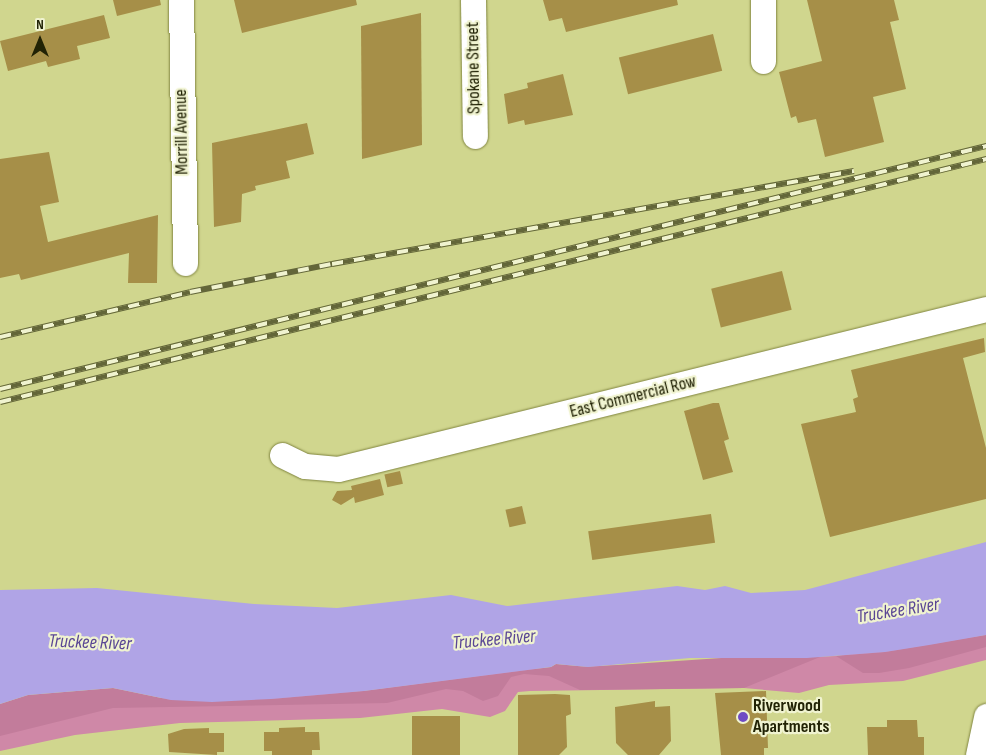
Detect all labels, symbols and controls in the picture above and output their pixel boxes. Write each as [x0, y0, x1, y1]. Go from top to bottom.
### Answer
north arrow [15, 15, 65, 65]
text: N [36, 16, 44, 33]
street label: Spokane Street [462, 22, 486, 114]
street label: Morrill Avenue [170, 89, 194, 175]
street label: East Commercial Row [568, 371, 698, 423]
water label: Truckee River [855, 593, 941, 629]
water label: Truckee River [452, 625, 536, 655]
water label: Truckee River [48, 630, 132, 656]
place label: Riverwood Apartments [753, 696, 829, 739]
marker: Riverwood Apartments [737, 711, 749, 723]

